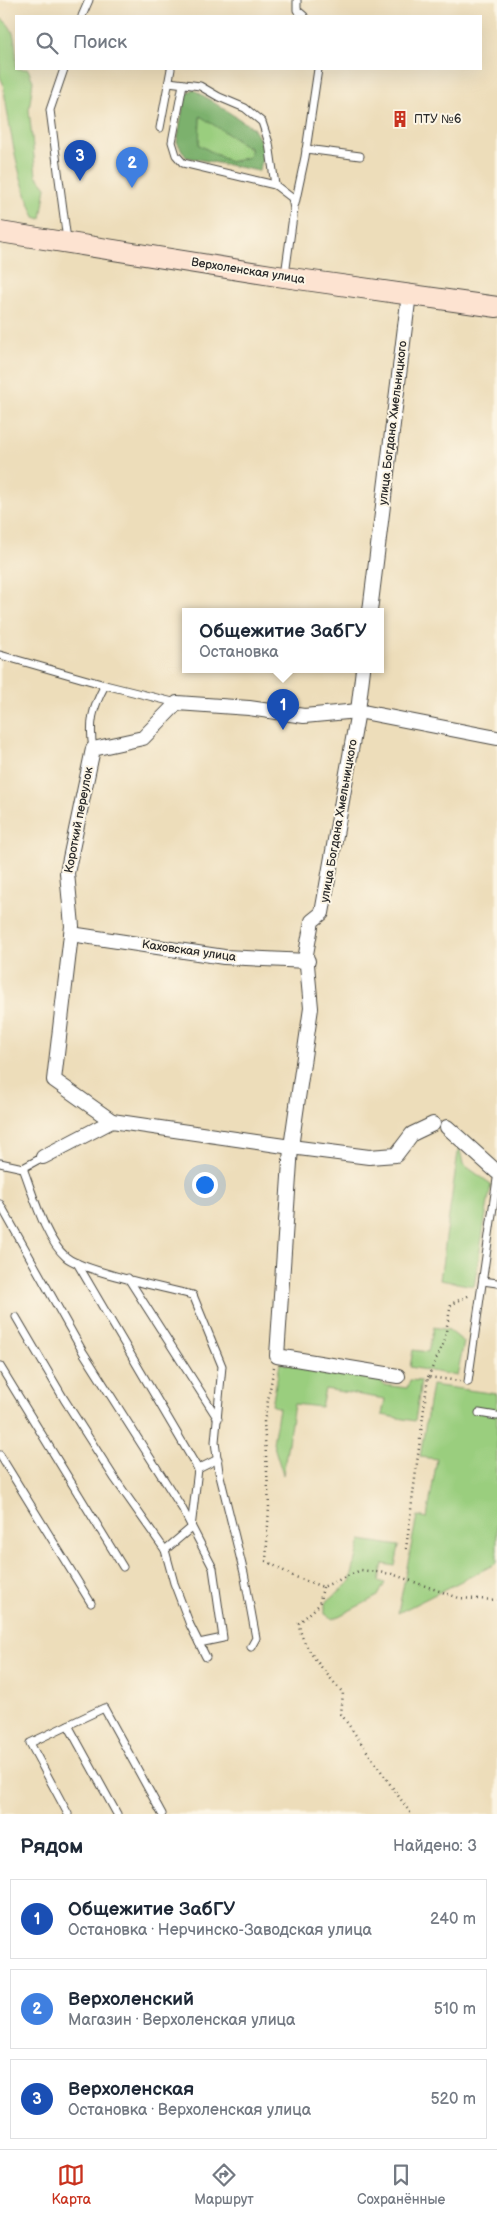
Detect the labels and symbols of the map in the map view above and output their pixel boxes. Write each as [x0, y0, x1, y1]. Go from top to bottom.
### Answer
building icon: ПТУ №6 [390, 109, 410, 129]
place label: ПТУ №6 [414, 112, 461, 127]
pin: 3 [64, 140, 96, 181]
pin: 2 [116, 147, 148, 188]
street label: Верхоленская улица [190, 255, 306, 287]
street label: улица Богдана Хмельницкого [375, 340, 411, 506]
pin: 1 [267, 689, 299, 730]
street label: улица Богдана Хмельницкого [317, 738, 361, 904]
street label: Короткий переулок [61, 765, 97, 874]
street label: Каховская улица [141, 937, 237, 965]
your location [192, 1172, 218, 1198]

